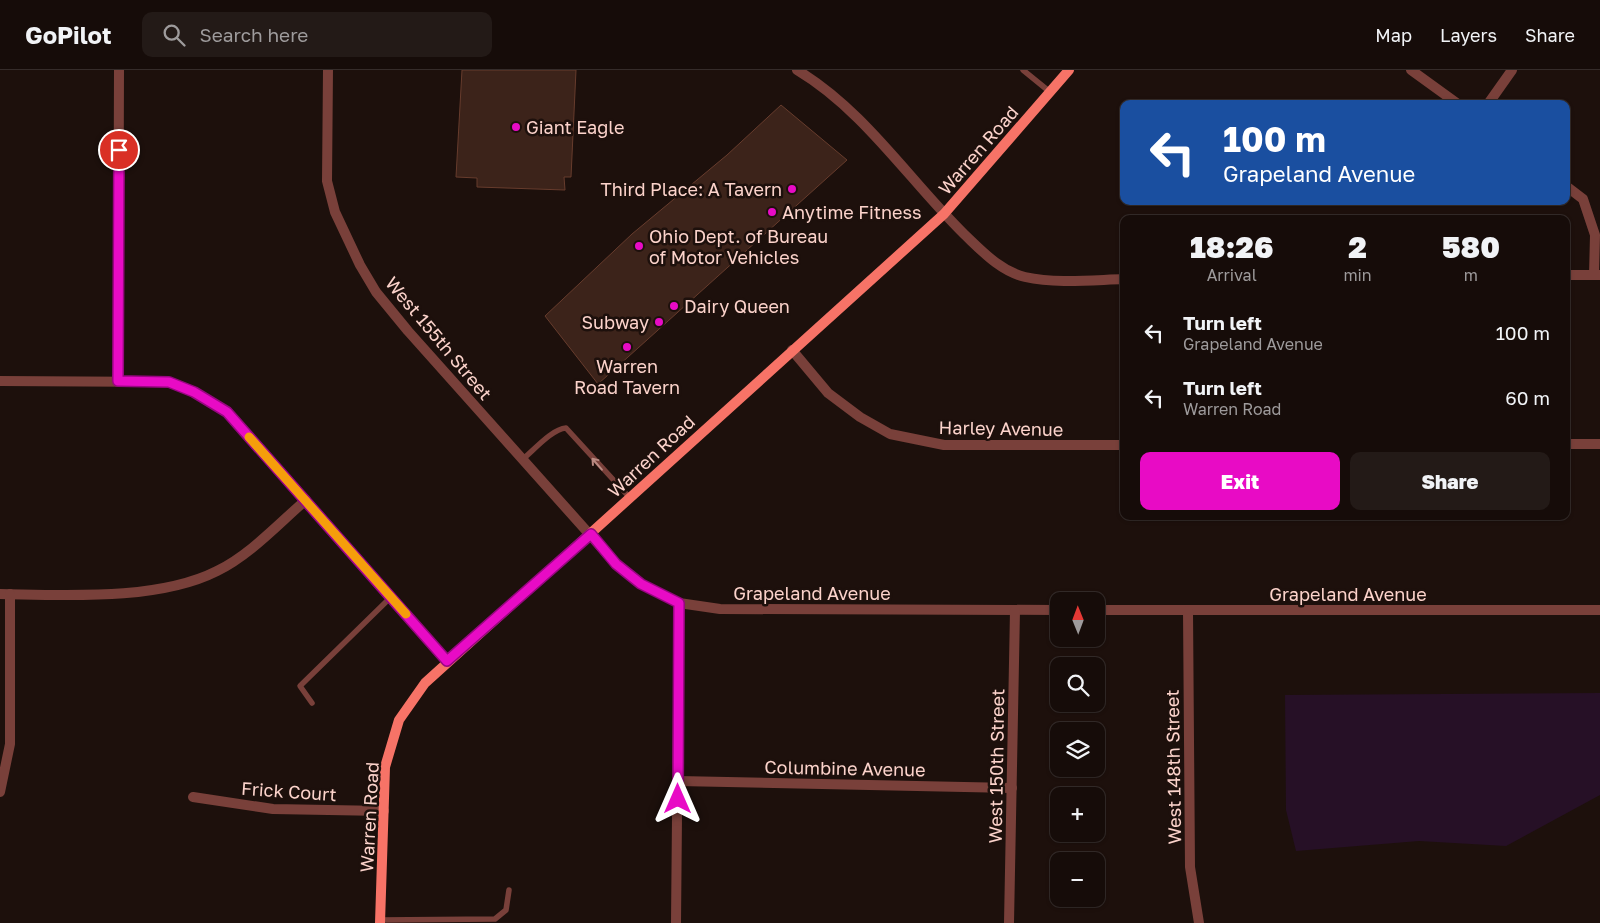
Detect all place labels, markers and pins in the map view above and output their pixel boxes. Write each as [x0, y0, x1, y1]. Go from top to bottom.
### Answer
place label: Giant Eagle [526, 116, 624, 138]
marker: Giant Eagle [510, 121, 522, 133]
pin [98, 129, 140, 171]
place label: Third Place: A Tavern [601, 178, 782, 200]
marker: Third Place: A Tavern [786, 183, 798, 195]
place label: Anytime Fitness [782, 201, 922, 223]
marker: Anytime Fitness [766, 206, 778, 218]
place label: Ohio Dept. of Bureau of Motor Vehicles [649, 225, 828, 268]
marker: Ohio Dept. of Bureau of Motor Vehicles [633, 240, 645, 252]
place label: Dairy Queen [684, 295, 790, 317]
marker: Dairy Queen [668, 300, 680, 312]
place label: Subway [582, 311, 649, 333]
marker: Subway [653, 316, 665, 328]
marker: Warren Road Tavern [621, 341, 633, 353]
place label: Warren Road Tavern [574, 355, 680, 398]

